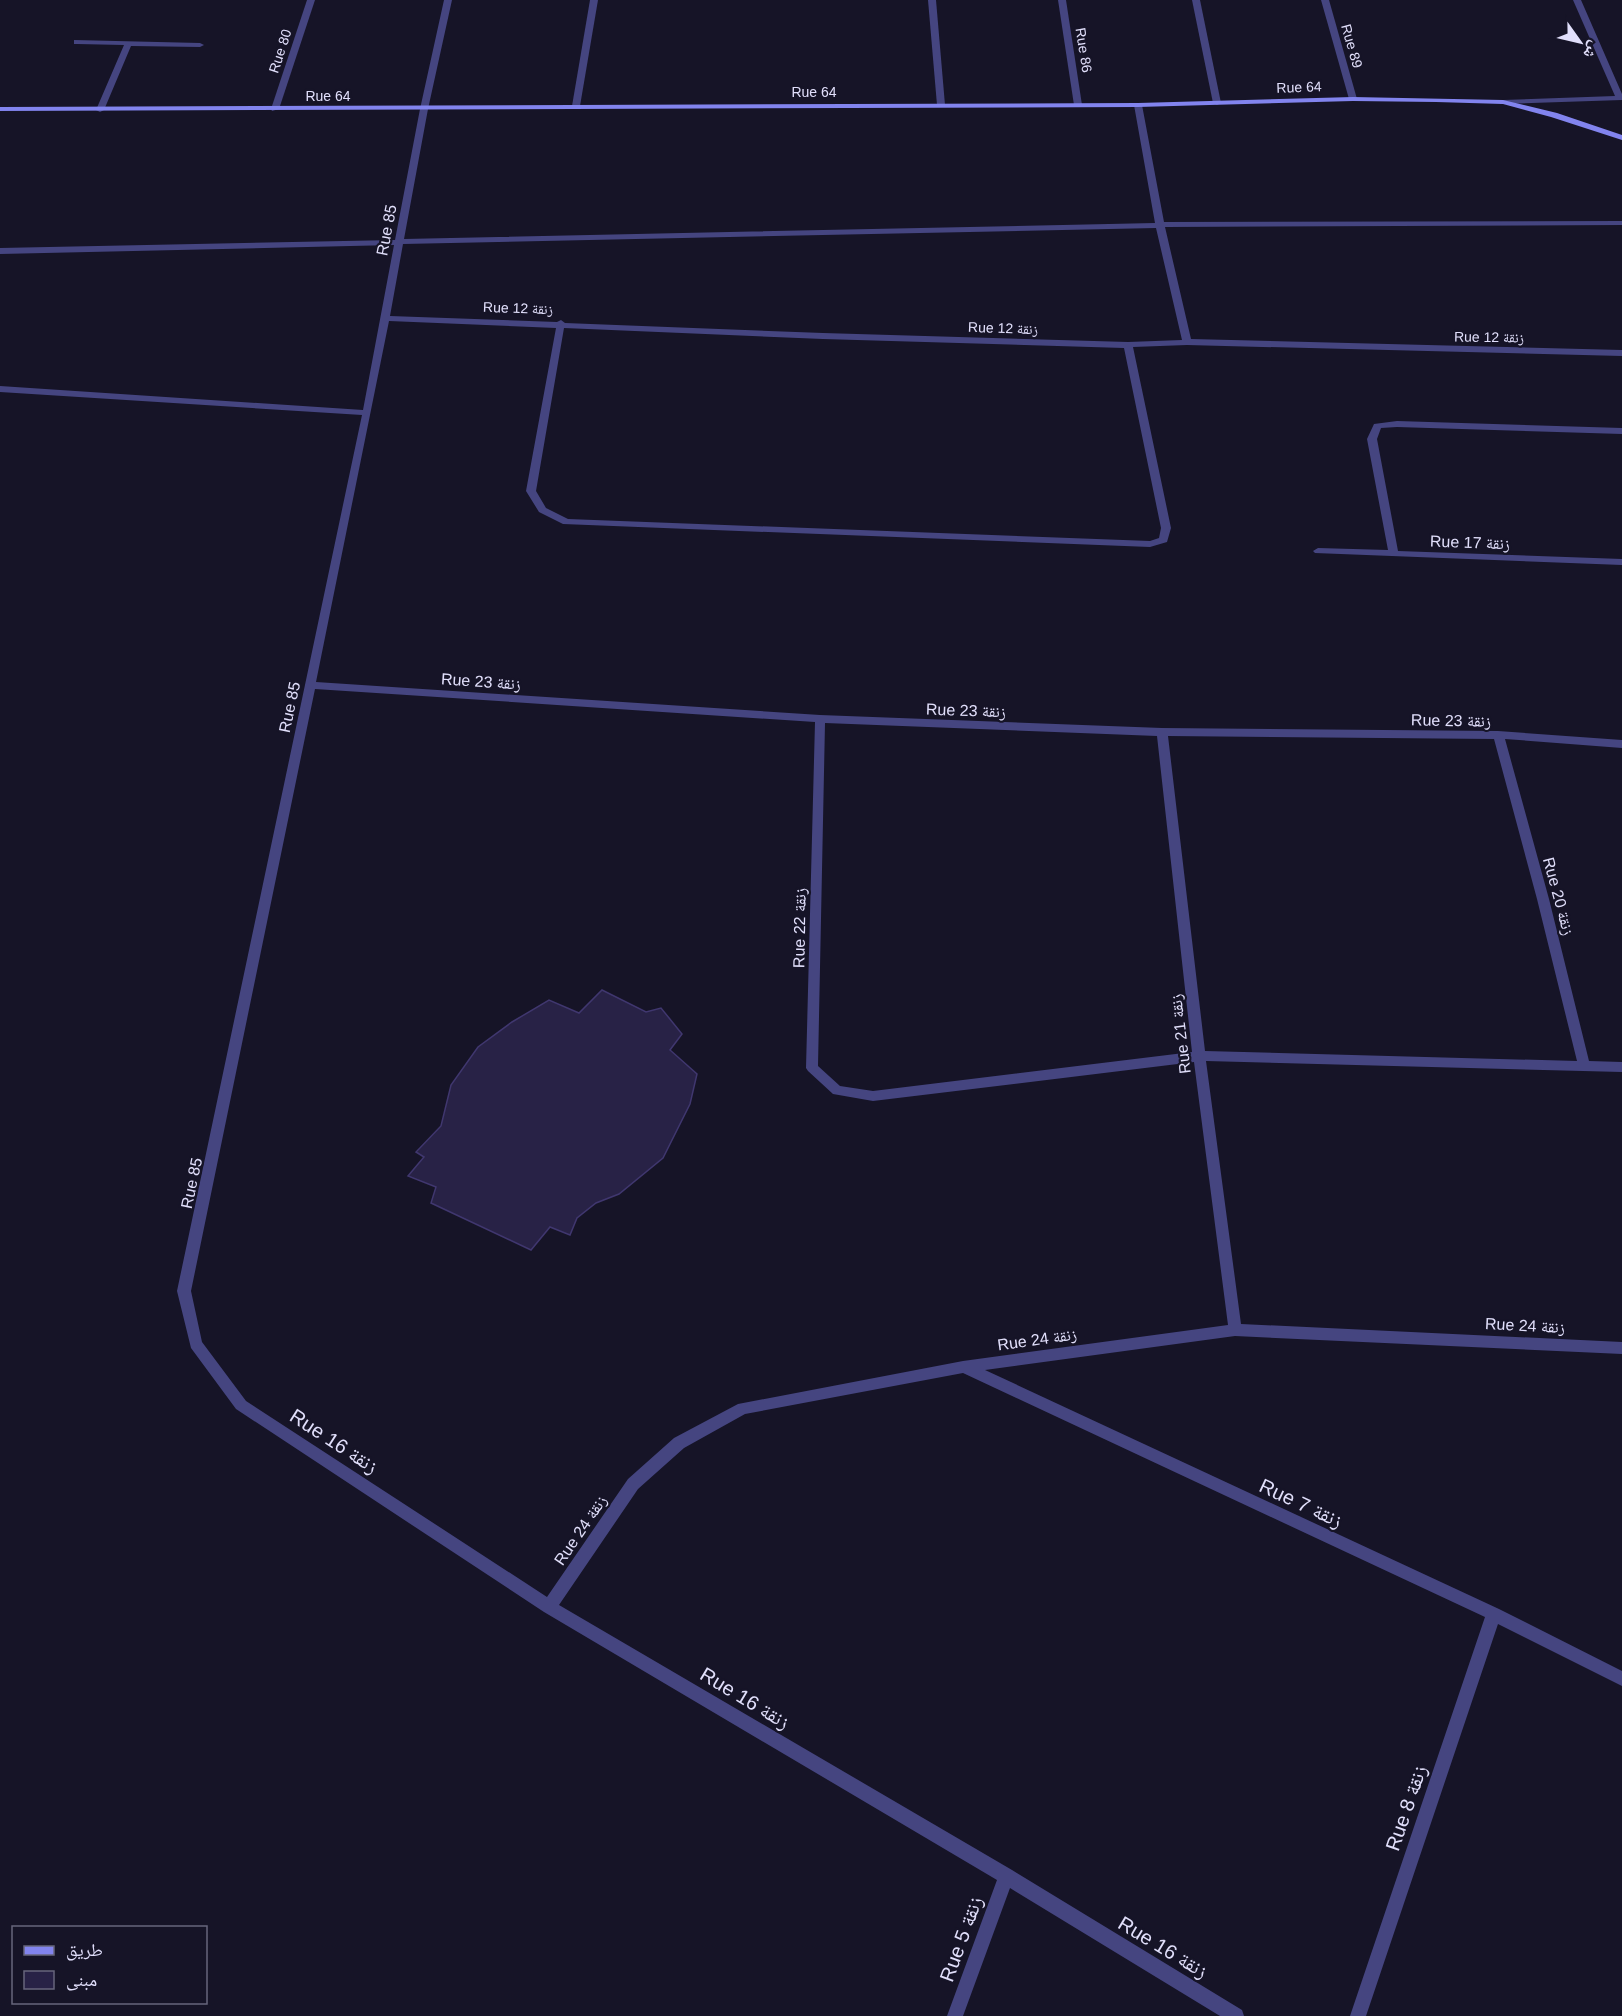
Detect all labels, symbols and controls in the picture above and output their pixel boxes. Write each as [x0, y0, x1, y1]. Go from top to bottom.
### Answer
north arrow [1550, 12, 1610, 72]
street label: Rue 89 [1338, 22, 1366, 70]
street label: Rue 86 [1073, 26, 1095, 74]
street label: Rue 80 [265, 27, 295, 75]
text: ش [1579, 38, 1604, 62]
street label: Rue 64 [1276, 78, 1322, 96]
street label: Rue 64 [791, 84, 837, 100]
street label: Rue 64 [305, 88, 351, 104]
street label: Rue 85 [373, 203, 400, 257]
street label: Rue 12 زنقة [483, 299, 553, 318]
street label: Rue 12 زنقة [968, 319, 1038, 338]
street label: Rue 12 زنقة [1454, 328, 1524, 347]
street label: Rue 17 زنقة [1430, 533, 1510, 553]
street label: Rue 23 زنقة [440, 670, 521, 694]
street label: Rue 85 [276, 680, 303, 734]
street label: Rue 23 زنقة [926, 701, 1006, 721]
street label: Rue 23 زنقة [1411, 711, 1491, 731]
street label: Rue 20 زنقة [1539, 855, 1577, 937]
street label: Rue 22 زنقة [790, 888, 810, 968]
street label: Rue 21 زنقة [1167, 993, 1195, 1075]
street label: Rue 85 [178, 1156, 205, 1210]
street label: Rue 24 زنقة [1485, 1315, 1565, 1337]
street label: Rue 24 زنقة [996, 1326, 1078, 1354]
street label: Rue 16 زنقة [286, 1405, 382, 1477]
street label: Rue 7 زنقة [1256, 1474, 1346, 1532]
street label: Rue 24 زنقة [551, 1492, 611, 1569]
street label: Rue 16 زنقة [696, 1663, 794, 1733]
street label: Rue 8 زنقة [1381, 1762, 1431, 1854]
street label: Rue 5 زنقة [935, 1893, 987, 1985]
street label: Rue 16 زنقة [1114, 1912, 1212, 1982]
legend [12, 1926, 207, 2004]
text: طريق [66, 1940, 103, 1961]
text: مبنى [66, 1970, 97, 1991]

